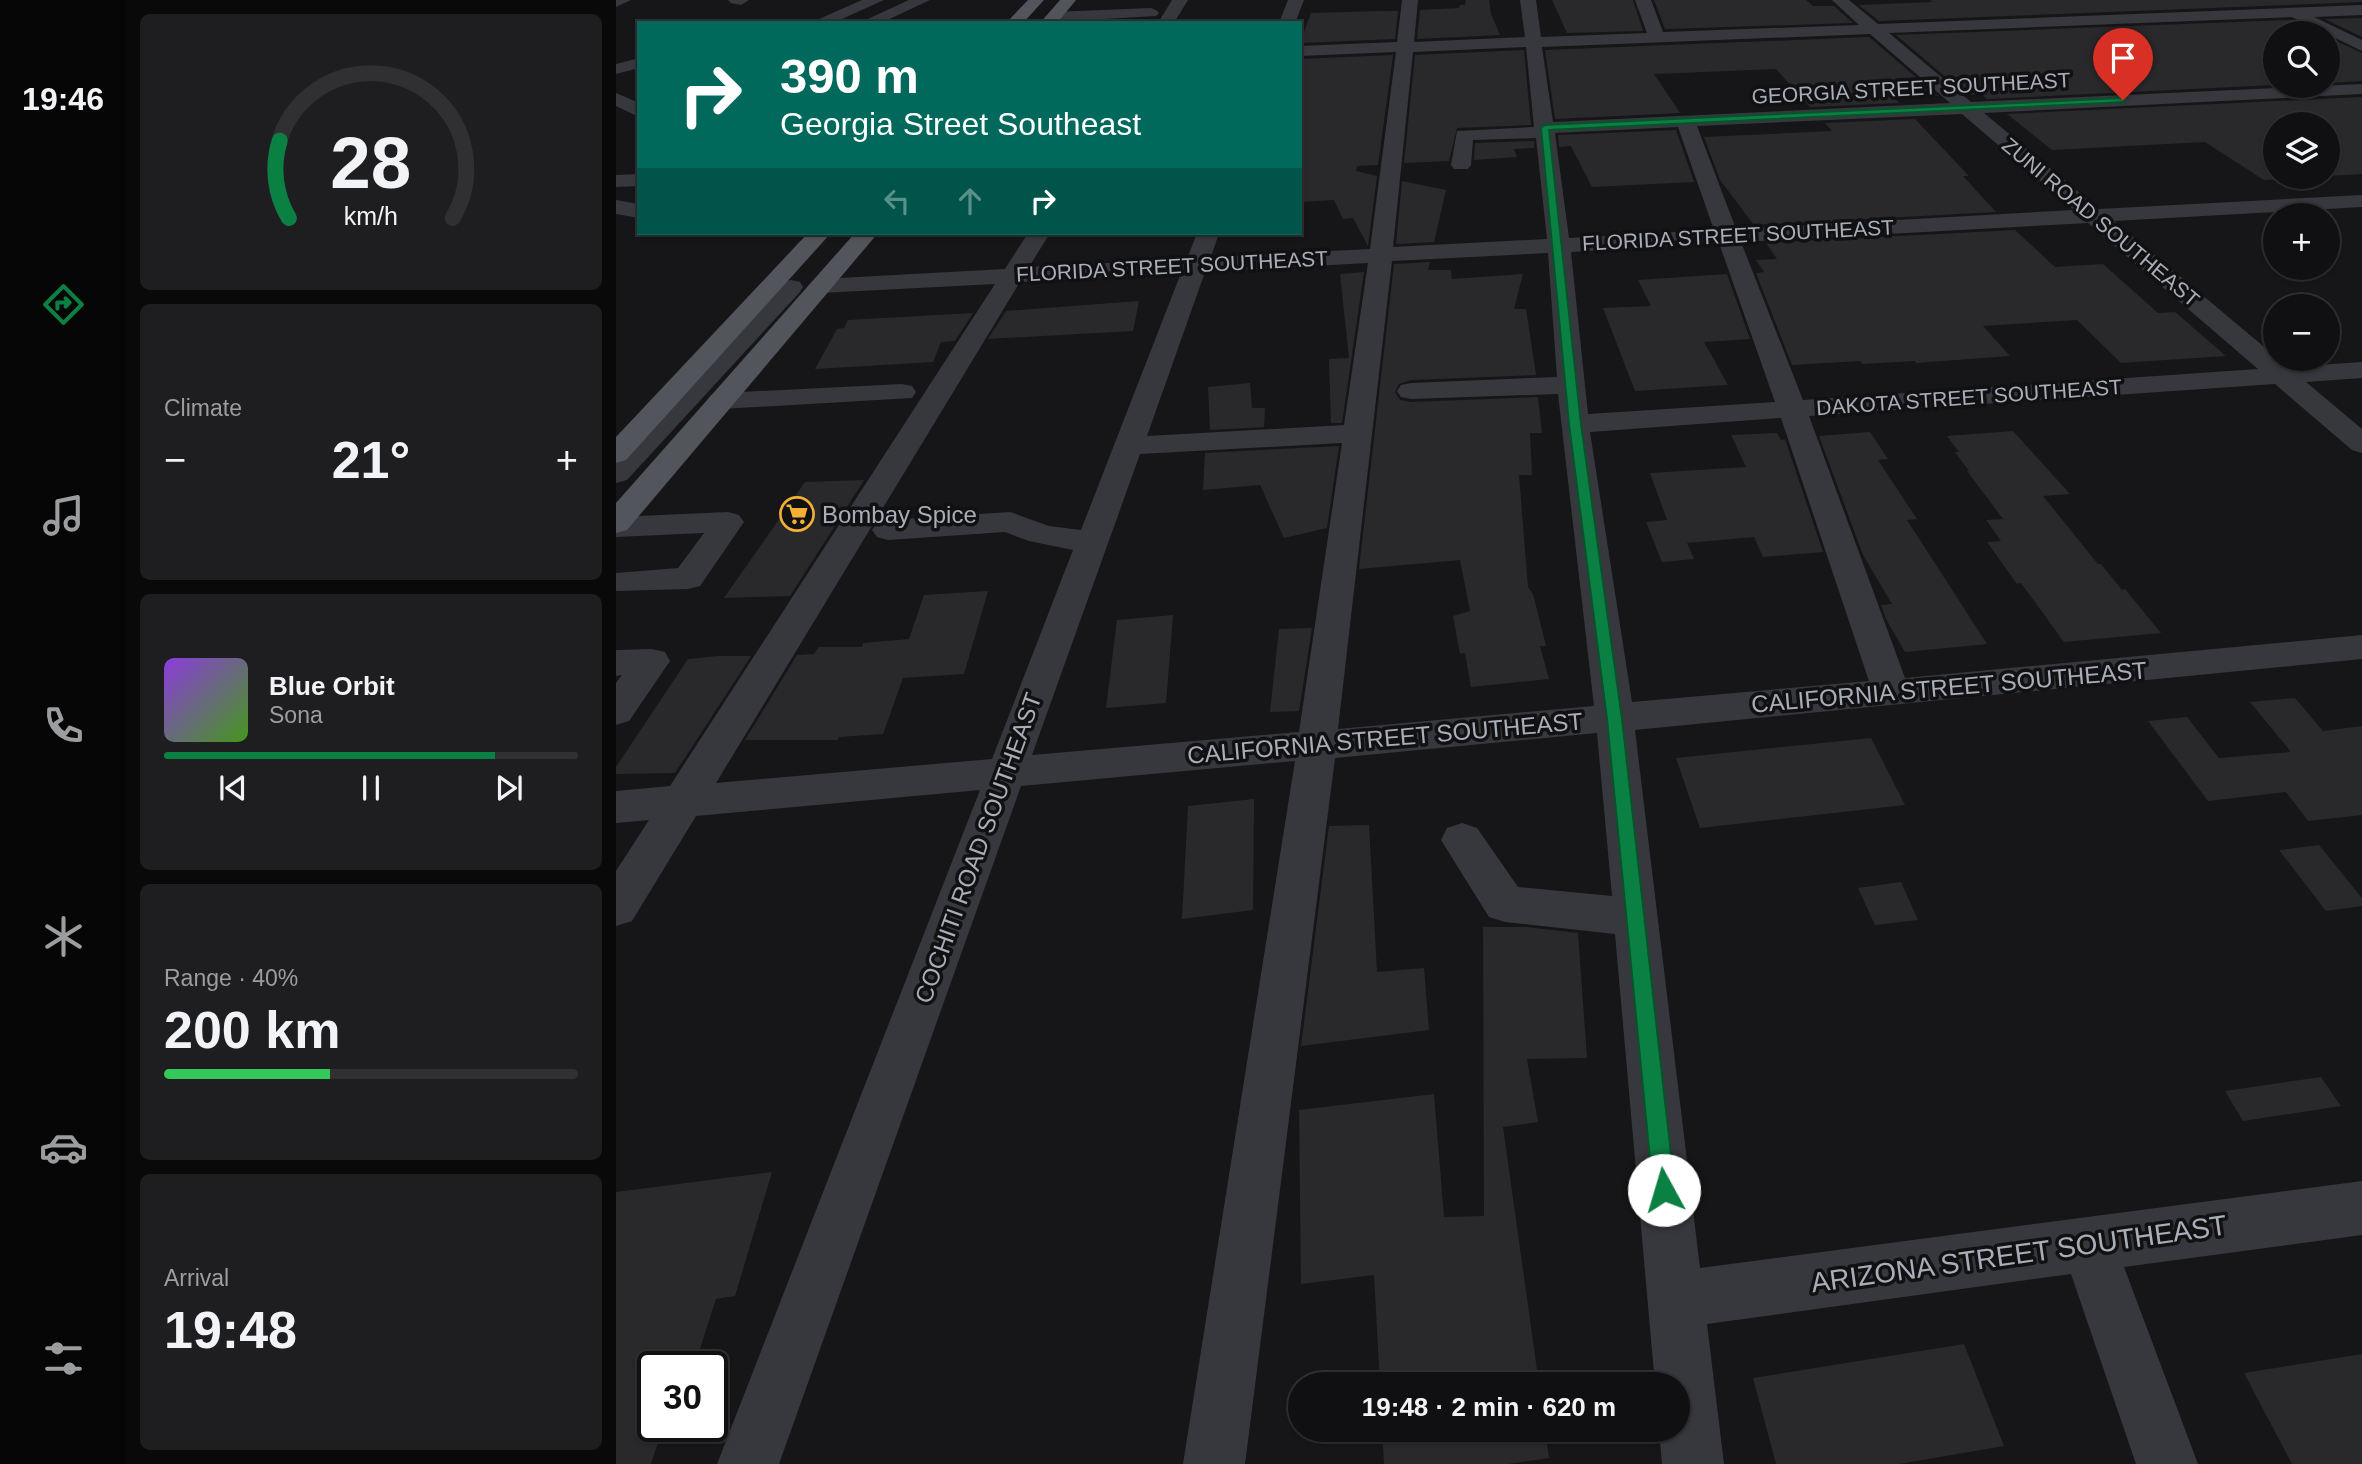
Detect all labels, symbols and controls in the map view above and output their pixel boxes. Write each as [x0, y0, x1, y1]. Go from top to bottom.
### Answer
map controls [2263, 21, 2340, 371]
button: search [2263, 21, 2340, 98]
pin [2093, 28, 2153, 100]
icon: arrive [2104, 39, 2142, 77]
icon: right [665, 49, 756, 140]
text: 390 m [780, 49, 919, 103]
street label: GEORGIA STREET SOUTHEAST [1751, 68, 2071, 108]
text: 19:46 [22, 81, 104, 117]
text: Georgia Street Southeast [780, 106, 1141, 142]
button: layers [2263, 112, 2340, 189]
text: 28 [331, 122, 411, 203]
street label: ZUNI ROAD SOUTHEAST [1998, 133, 2204, 311]
icon: left [878, 182, 916, 220]
icon: ahead [951, 182, 989, 220]
icon: right [1024, 182, 1062, 220]
text: km/h [344, 202, 398, 230]
button: + [2263, 203, 2340, 280]
street label: FLORIDA STREET SOUTHEAST [1581, 215, 1895, 255]
street label: FLORIDA STREET SOUTHEAST [1015, 246, 1329, 286]
icon: directions [39, 280, 88, 329]
button: − [2263, 294, 2340, 371]
street label: DAKOTA STREET SOUTHEAST [1816, 375, 2123, 419]
text: Climate [164, 395, 242, 421]
text: 21° [332, 431, 410, 489]
text: − [164, 439, 186, 481]
text: + [556, 439, 578, 481]
icon: music [39, 491, 88, 540]
supermarket icon: Bombay Spice [778, 495, 816, 533]
place label: Bombay Spice [822, 501, 977, 528]
street label: CALIFORNIA STREET SOUTHEAST [1750, 656, 2148, 718]
text: Blue Orbit [269, 671, 395, 701]
street label: COCHITI ROAD SOUTHEAST [909, 689, 1047, 1007]
icon: phone [39, 701, 88, 750]
text: Sona [269, 702, 323, 728]
street label: CALIFORNIA STREET SOUTHEAST [1186, 707, 1584, 769]
icon: previous [214, 769, 252, 807]
icon: pause [352, 769, 390, 807]
icon: next [490, 769, 528, 807]
icon: climate [39, 912, 88, 961]
text: Range · 40% [164, 965, 298, 991]
text: 200 km [164, 1001, 340, 1059]
icon: car [39, 1123, 88, 1172]
position arrow [1627, 1153, 1701, 1227]
street label: ARIZONA STREET SOUTHEAST [1809, 1209, 2229, 1299]
text: Arrival [164, 1265, 229, 1291]
text: 19:48 [164, 1301, 297, 1359]
icon: filters [39, 1334, 88, 1383]
speed limit sign: 30 [637, 1351, 728, 1442]
text: 19:48 · 2 min · 620 m [1362, 1392, 1616, 1422]

